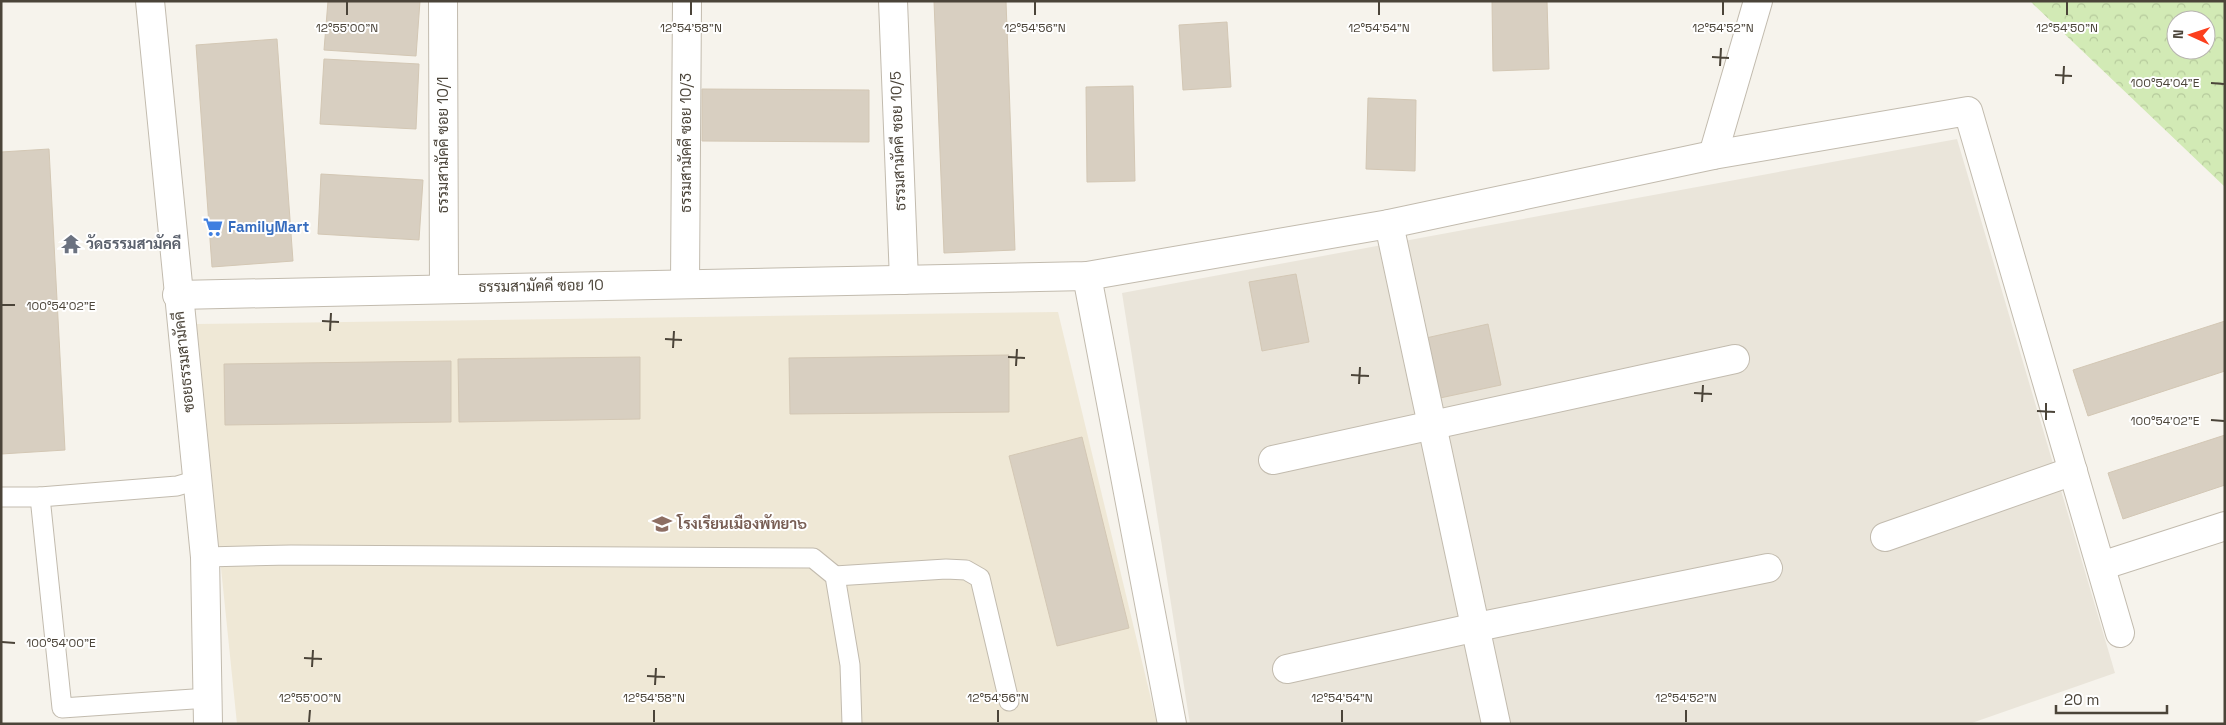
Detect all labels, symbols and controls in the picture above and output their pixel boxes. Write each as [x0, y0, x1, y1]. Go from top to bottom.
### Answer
north arrow [2166, 10, 2216, 60]
text: 12°55'00"N [316, 20, 378, 36]
text: 12°54'58"N [660, 20, 722, 36]
text: 12°54'56"N [1004, 20, 1066, 36]
text: 12°54'54"N [1348, 20, 1410, 36]
text: 12°54'52"N [1692, 20, 1754, 36]
text: 12°54'50"N [2036, 20, 2098, 36]
text: N [2169, 29, 2187, 39]
street label: ธรรมสามัคคี ซอย 10/5 [886, 71, 909, 211]
street label: ธรรมสามัคคี ซอย 10/3 [676, 73, 695, 213]
text: 100°54'04"E [2131, 75, 2200, 91]
street label: ธรรมสามัคคี ซอย 10/1 [433, 76, 452, 214]
supermarket icon: FamilyMart [202, 216, 224, 238]
place label: FamilyMart [228, 217, 309, 236]
temple icon: วัดธรรมสามัคคี [60, 233, 82, 255]
place label: วัดธรรมสามัคคี [86, 234, 181, 253]
street label: ธรรมสามัคคี ซอย 10 [478, 275, 604, 296]
text: 100°54'02"E [26, 298, 96, 314]
street label: ซอยธรรมสามัคคี [169, 310, 198, 414]
text: 100°54'02"E [2130, 413, 2200, 429]
school or university icon: โรงเรียนเมืองพัทยา๖ [651, 513, 673, 535]
place label: โรงเรียนเมืองพัทยา๖ [676, 513, 807, 533]
text: 100°54'00"E [26, 635, 96, 651]
scale bar [2056, 682, 2167, 714]
text: 12°55'00"N [279, 690, 341, 706]
text: 12°54'58"N [623, 690, 685, 706]
text: 12°54'56"N [967, 690, 1029, 706]
text: 12°54'54"N [1311, 690, 1373, 706]
text: 12°54'52"N [1655, 690, 1717, 706]
text: 20 m [2064, 690, 2099, 709]

